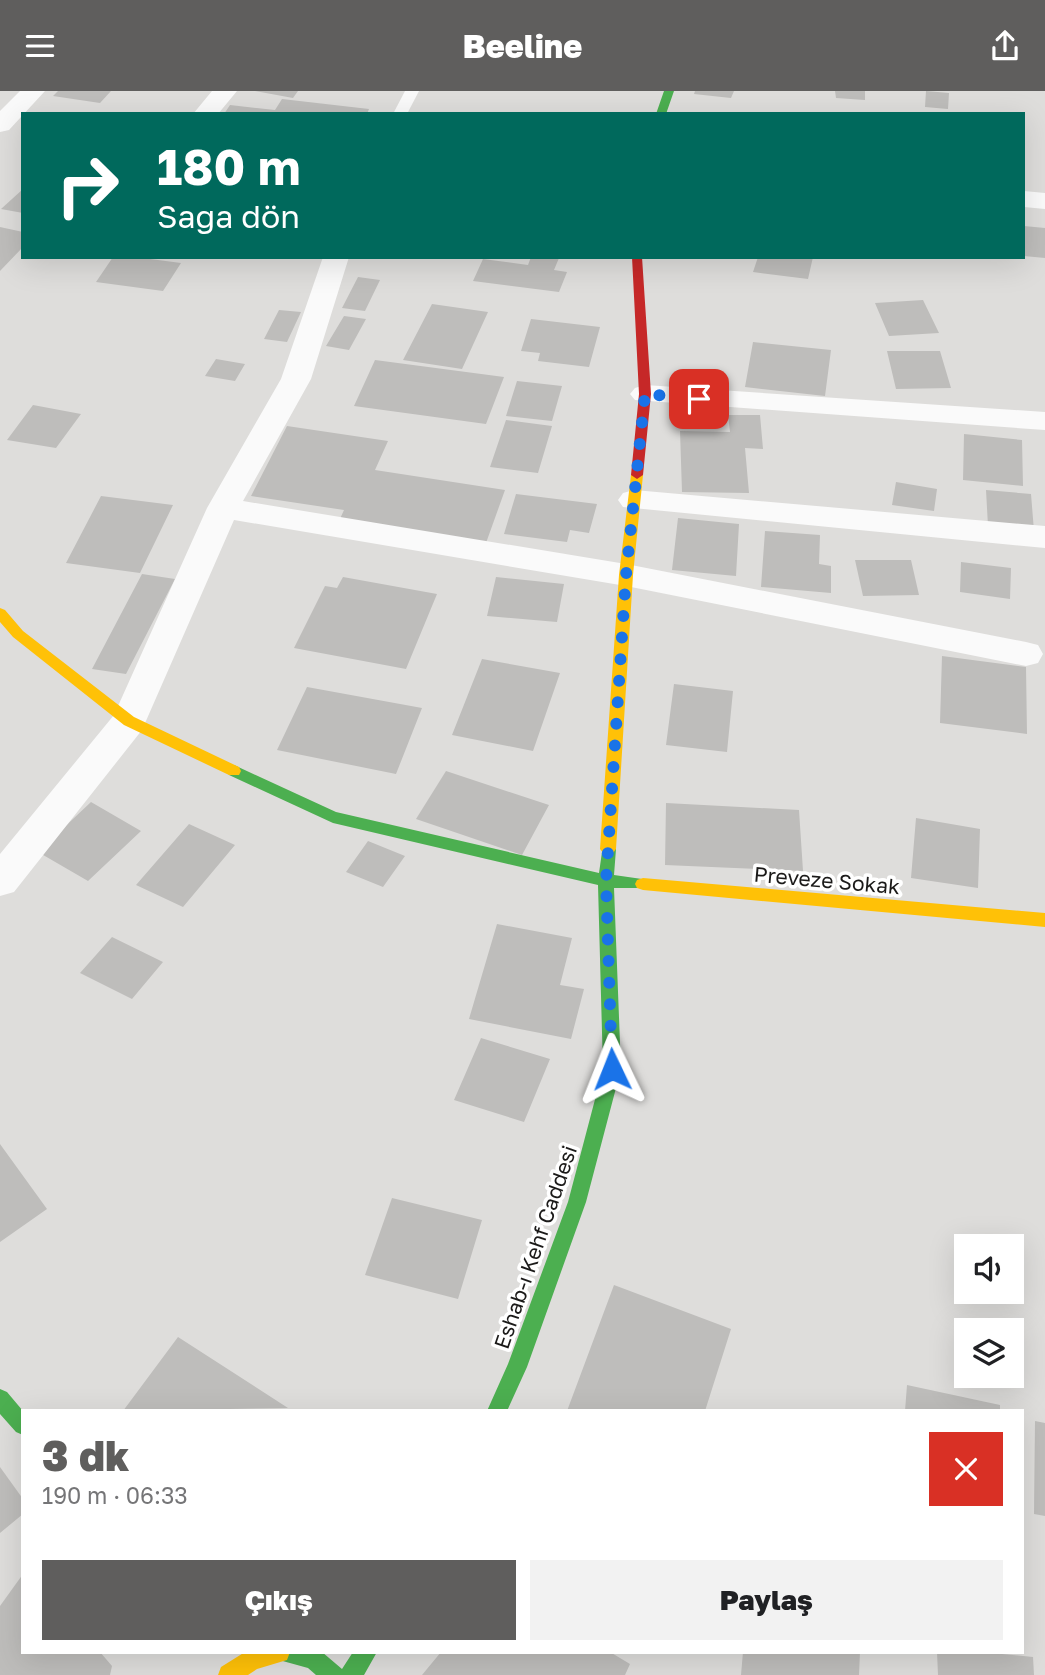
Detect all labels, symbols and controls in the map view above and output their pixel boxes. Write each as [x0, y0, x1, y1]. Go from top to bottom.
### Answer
icon: menu [21, 27, 59, 65]
text: Beeline [463, 27, 582, 65]
icon: share [986, 27, 1024, 65]
text: 180 m [157, 137, 301, 196]
icon: right [42, 140, 133, 231]
text: Sağa dön [157, 197, 300, 235]
pin [669, 369, 729, 429]
icon: arrive [680, 380, 718, 418]
street label: Preveze Sokak [753, 861, 901, 899]
position arrow [575, 1032, 649, 1106]
street label: Eshab-ı Kehf Caddesi [488, 1142, 582, 1352]
map controls [954, 1234, 1024, 1388]
button: sound [954, 1234, 1024, 1304]
button: layers [954, 1318, 1024, 1388]
text: 3 dk [42, 1430, 129, 1480]
button: close [929, 1432, 1003, 1506]
text: 190 m · 06:33 [42, 1481, 188, 1509]
button: Çıkış [42, 1560, 516, 1640]
button: Paylaş [530, 1560, 1003, 1640]

